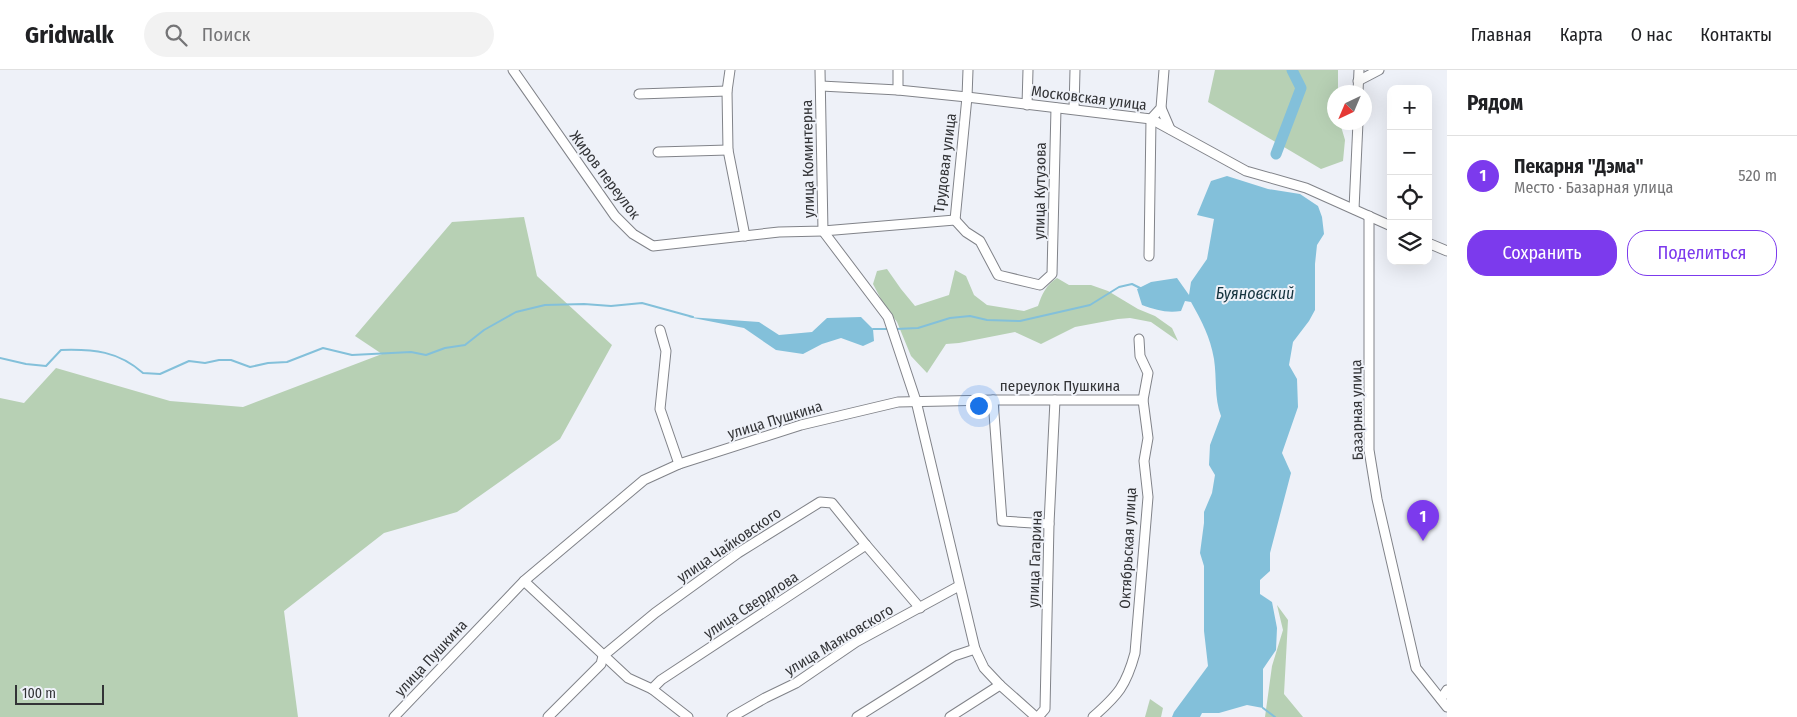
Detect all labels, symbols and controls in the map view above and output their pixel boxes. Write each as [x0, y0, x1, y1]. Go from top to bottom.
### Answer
search box [144, 12, 494, 57]
text: Gridwalk [25, 21, 114, 49]
icon: search [162, 21, 190, 49]
text: Поиск [202, 23, 251, 46]
text: Главная [1471, 24, 1532, 46]
text: Карта [1560, 24, 1603, 46]
text: О нас [1631, 24, 1672, 46]
text: Контакты [1700, 24, 1772, 46]
street label: Московская улица [1030, 82, 1148, 114]
north arrow [1327, 85, 1372, 130]
map controls [1387, 85, 1432, 265]
button: + [1387, 85, 1432, 130]
text: Рядом [1467, 90, 1523, 116]
street label: улица Коминтерна [798, 100, 818, 218]
street label: Трудовая улица [930, 112, 960, 214]
street label: Жиров переулок [566, 127, 644, 223]
button: − [1387, 130, 1432, 175]
street label: улица Кутузова [1030, 142, 1050, 240]
text: Пекарня "Дэма" [1514, 155, 1644, 178]
text: 1 [1480, 166, 1486, 185]
text: 520 m [1738, 166, 1777, 185]
button: locate [1387, 175, 1432, 220]
text: Место · Базарная улица [1514, 178, 1673, 197]
button: layers [1387, 220, 1432, 265]
button: Сохранить [1467, 230, 1617, 276]
button: Поделиться [1627, 230, 1777, 276]
water label: Буяновский [1216, 284, 1294, 303]
street label: Базарная улица [1347, 359, 1367, 461]
street label: переулок Пушкина [1000, 377, 1120, 395]
your location [966, 393, 992, 419]
street label: улица Пушкина [726, 397, 824, 443]
street label: Октябрьская улица [1116, 487, 1140, 609]
pin: 1 [1407, 500, 1439, 541]
street label: улица Чайковского [674, 503, 785, 586]
street label: улица Гагарина [1024, 510, 1046, 608]
street label: улица Свердлова [700, 568, 802, 642]
street label: улица Маяковского [781, 600, 897, 679]
street label: улица Пушкина [391, 616, 471, 700]
scale bar [15, 682, 104, 705]
text: 100 m [22, 685, 56, 702]

